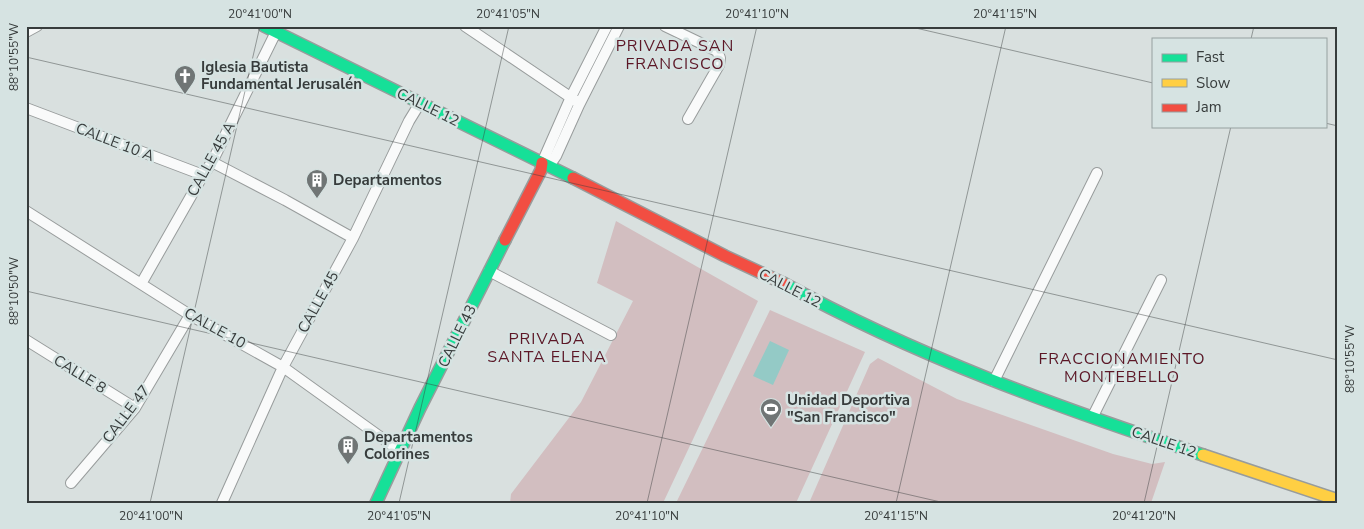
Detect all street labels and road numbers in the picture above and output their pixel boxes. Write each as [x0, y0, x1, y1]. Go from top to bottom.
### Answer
street label: CALLE 12 [393, 83, 463, 131]
street label: CALLE 10 A [73, 118, 157, 166]
street label: CALLE 45 A [182, 118, 240, 200]
street label: CALLE 12 [755, 264, 825, 312]
street label: CALLE 45 [293, 268, 343, 336]
street label: CALLE 43 [433, 301, 481, 371]
street label: CALLE 10 [181, 303, 249, 353]
street label: CALLE 8 [50, 350, 110, 398]
street label: CALLE 47 [98, 381, 154, 447]
street label: CALLE 12 [1129, 422, 1199, 462]

